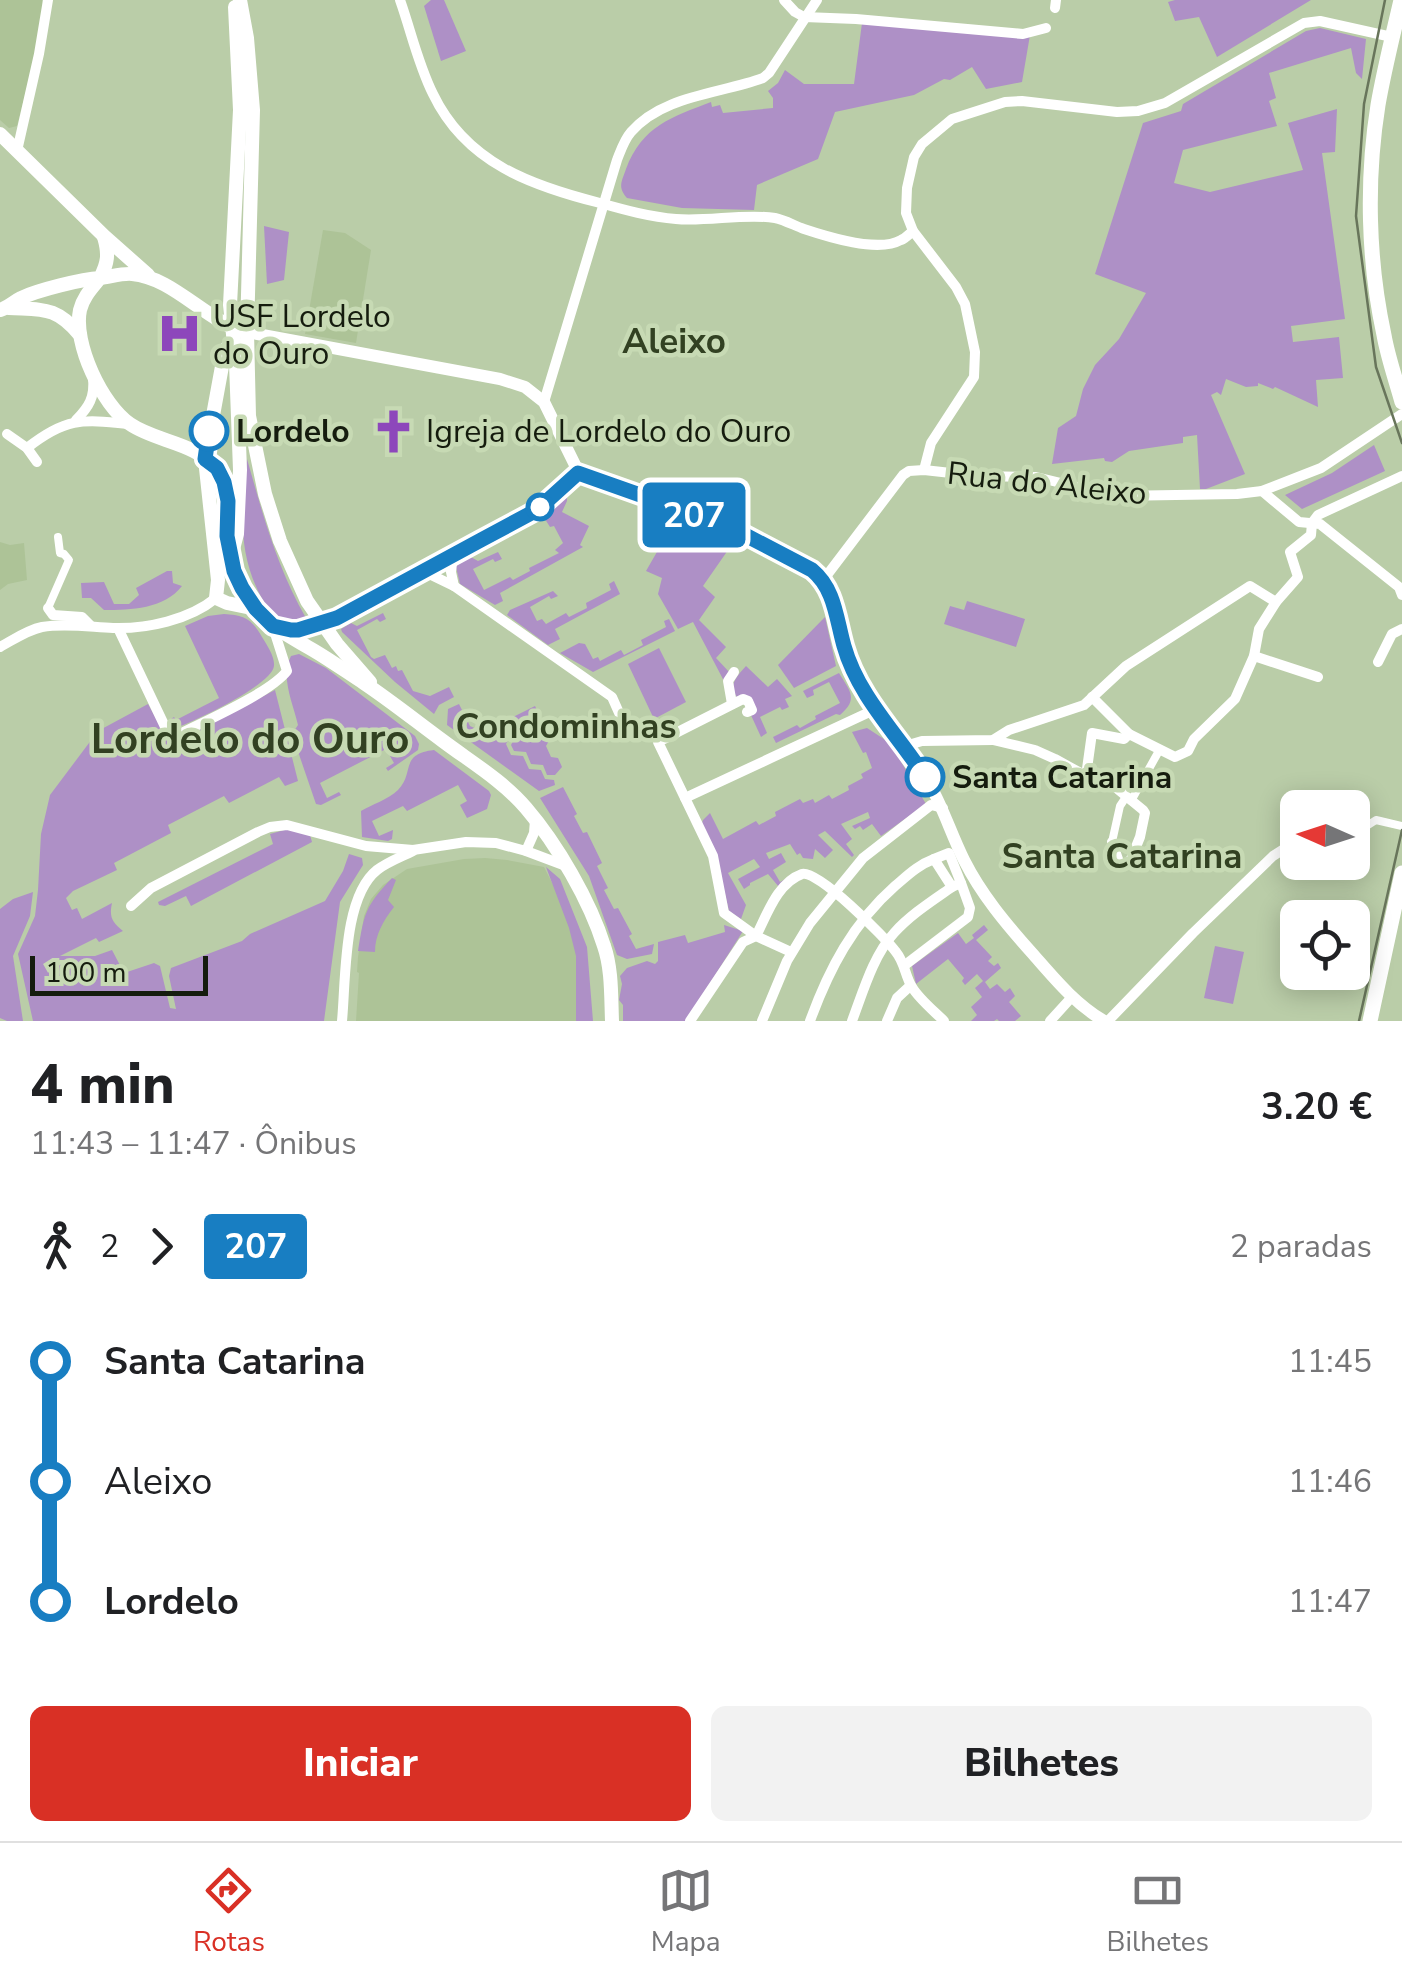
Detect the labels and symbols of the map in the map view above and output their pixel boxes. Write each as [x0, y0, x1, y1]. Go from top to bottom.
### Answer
place label: USF Lordelo do Ouro [213, 295, 391, 375]
hospital icon: USF Lordelo do Ouro [156, 310, 204, 358]
district label: Aleixo [622, 318, 726, 365]
church icon: Igreja de Lordelo do Ouro [369, 407, 417, 455]
place label: Lordelo [236, 410, 350, 453]
place label: Igreja de Lordelo do Ouro [426, 410, 791, 453]
marker: Lordelo [190, 412, 228, 450]
street label: Rua do Aleixo [945, 452, 1149, 515]
line badge: 207 [636, 482, 752, 548]
unlabelled marker [527, 494, 553, 520]
district label: Condominhas [455, 703, 677, 750]
district label: Lordelo do Ouro [91, 711, 409, 768]
place label: Santa Catarina [952, 756, 1172, 799]
marker: Santa Catarina [906, 758, 944, 796]
north arrow [1280, 790, 1370, 880]
district label: Santa Catarina [1002, 833, 1242, 880]
scale bar [30, 951, 208, 996]

